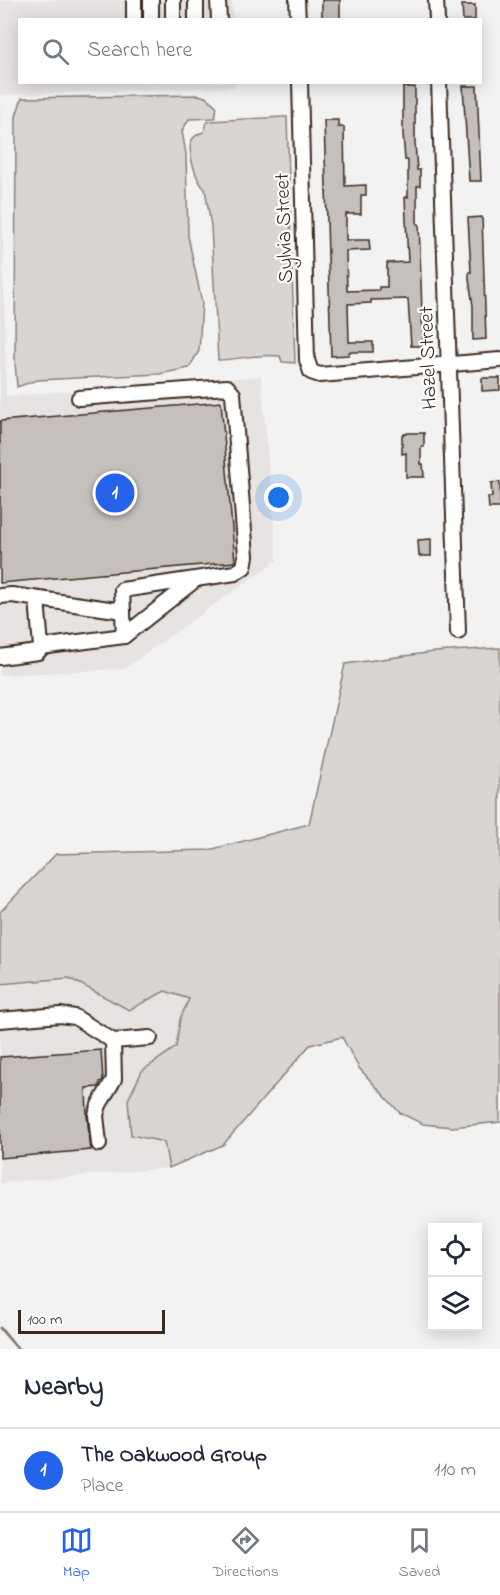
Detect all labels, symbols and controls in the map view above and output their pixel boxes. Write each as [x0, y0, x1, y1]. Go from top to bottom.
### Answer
search box [18, 18, 482, 84]
icon: search [39, 35, 72, 68]
text: Search here [87, 35, 192, 67]
street label: Sylvia Street [268, 172, 304, 283]
street label: Hazel Street [412, 306, 446, 410]
pin: 1 [96, 470, 134, 516]
your location [264, 483, 293, 512]
map controls [428, 1223, 482, 1331]
button: locate [428, 1223, 482, 1277]
button: layers [428, 1277, 482, 1331]
scale bar [18, 1307, 165, 1334]
text: 100 m [27, 1308, 62, 1332]
text: Nearby [24, 1369, 103, 1407]
text: The Oakwood Group [81, 1440, 267, 1472]
text: 1 [40, 1456, 47, 1485]
text: 110 m [434, 1456, 476, 1485]
text: Place [81, 1472, 123, 1501]
tab: Map [60, 1524, 93, 1584]
tab: Directions [212, 1524, 279, 1584]
tab: Saved [398, 1524, 440, 1584]

